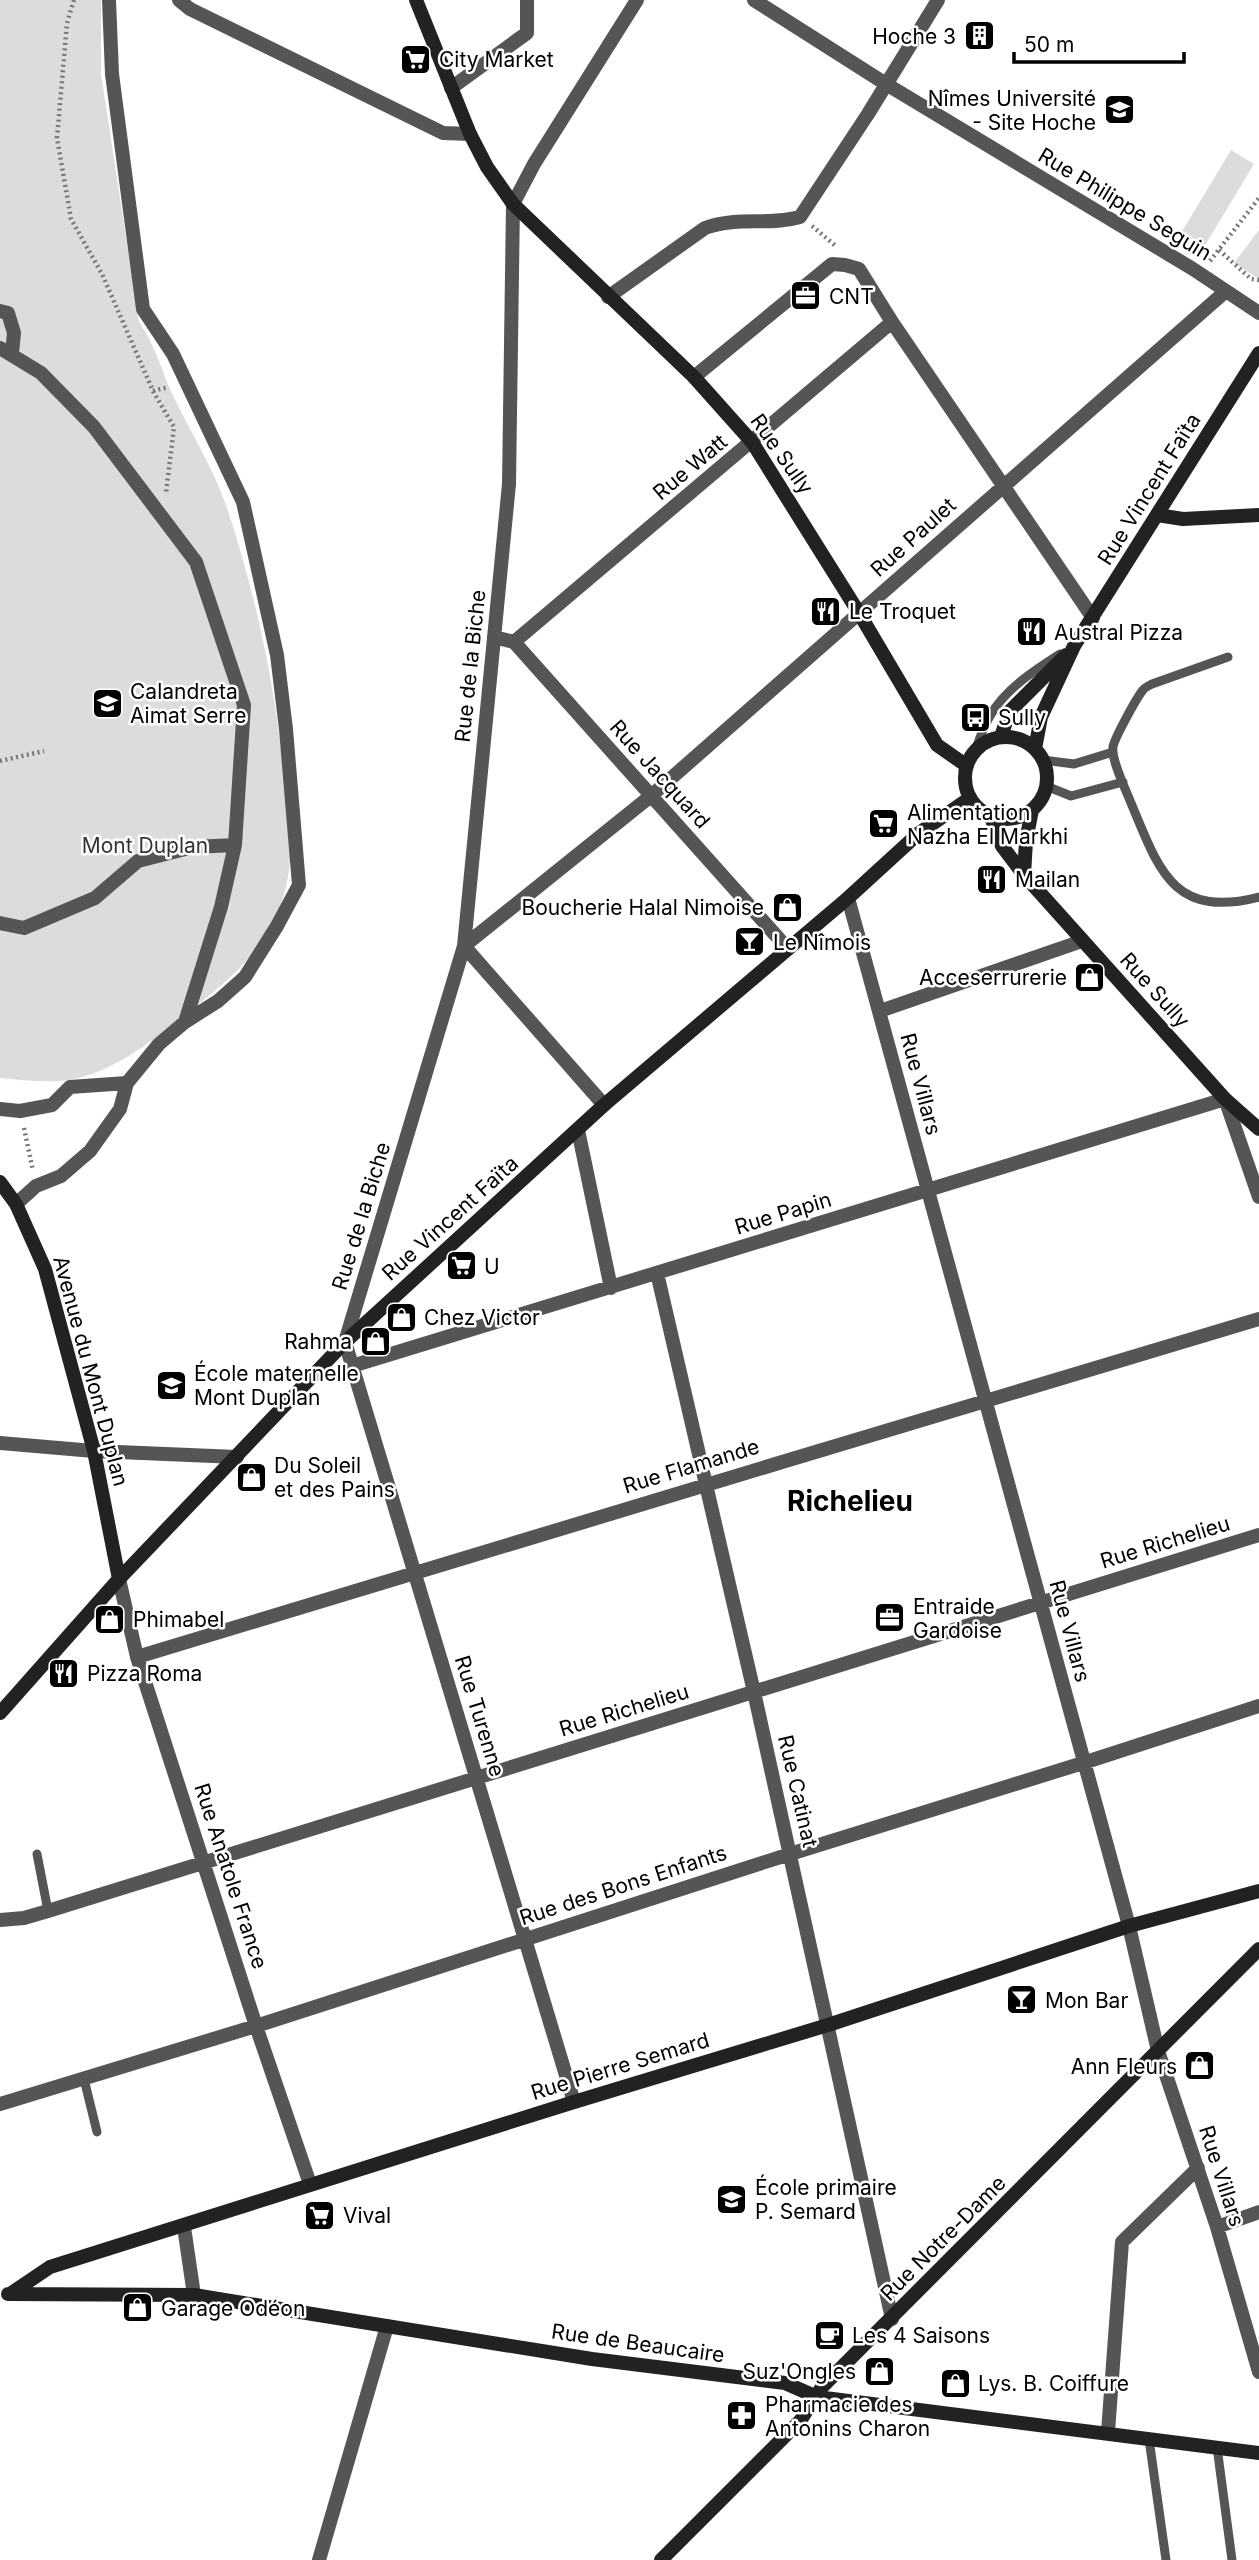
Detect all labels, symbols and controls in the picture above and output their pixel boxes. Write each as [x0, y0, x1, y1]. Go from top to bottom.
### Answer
building icon: Hoche 3 [962, 19, 996, 53]
scale bar [1014, 21, 1184, 65]
place label: Hoche 3 [872, 24, 956, 49]
text: 50 m [1024, 32, 1074, 57]
supermarket icon: City Market [399, 42, 433, 76]
place label: City Market [439, 47, 554, 72]
place label: Nîmes Université - Site Hoche [928, 86, 1096, 135]
school or university icon: Nîmes Université - Site Hoche [1102, 93, 1136, 127]
street label: Rue Philippe Seguin [1034, 142, 1216, 266]
office icon: CNT [789, 279, 823, 313]
place label: CNT [829, 284, 874, 309]
street label: Rue Sully [745, 409, 819, 499]
street label: Rue Vincent Faïta [1092, 409, 1206, 569]
street label: Rue Watt [648, 429, 732, 505]
street label: Rue Paulet [865, 492, 961, 582]
street label: Rue de la Biche [450, 588, 490, 744]
restaurant icon: Le Troquet [809, 594, 843, 628]
place label: Le Troquet [849, 599, 956, 624]
restaurant icon: Austral Pizza [1014, 615, 1048, 649]
place label: Austral Pizza [1054, 620, 1183, 645]
place label: Calandreta Aimat Serre [130, 679, 246, 728]
school or university icon: Calandreta Aimat Serre [90, 686, 124, 720]
bus stop icon: Sully [958, 700, 992, 734]
place label: Sully [998, 705, 1046, 730]
street label: Rue Jacquard [605, 715, 715, 833]
place label: Alimentation Nazha El Markhi [907, 800, 1068, 849]
supermarket icon: Alimentation Nazha El Markhi [867, 807, 901, 841]
park label: Mont Duplan [82, 833, 208, 858]
restaurant icon: Mailan [975, 862, 1009, 896]
place label: Mailan [1015, 867, 1080, 892]
shop icon: Boucherie Halal Nimoise [770, 890, 804, 924]
place label: Boucherie Halal Nimoise [522, 895, 764, 920]
bar icon: Le Nîmois [733, 925, 767, 959]
place label: Le Nîmois [773, 930, 871, 955]
street label: Rue Sully [1115, 947, 1195, 1033]
shop icon: Acceserrurerie [1073, 960, 1107, 994]
place label: Acceserrurerie [919, 965, 1067, 990]
street label: Rue Villars [895, 1030, 947, 1138]
street label: Rue de la Biche [327, 1139, 395, 1293]
street label: Rue Vincent Faïta [377, 1150, 523, 1286]
street label: Rue Papin [732, 1186, 834, 1240]
supermarket icon: U [444, 1249, 478, 1283]
street label: Avenue du Mont Duplan [48, 1253, 134, 1489]
place label: U [484, 1254, 500, 1279]
shop icon: Chez Victor [384, 1300, 418, 1334]
place label: Chez Victor [424, 1305, 540, 1330]
shop icon: Rahma [358, 1324, 392, 1358]
place label: Rahma [284, 1329, 352, 1354]
place label: École maternelle Mont Duplan [194, 1360, 359, 1410]
school or university icon: École maternelle Mont Duplan [154, 1368, 188, 1402]
street label: Rue Flamande [620, 1433, 762, 1499]
place label: Du Soleil et des Pains [274, 1453, 395, 1502]
shop icon: Du Soleil et des Pains [234, 1460, 268, 1494]
district label: Richelieu [787, 1484, 913, 1518]
street label: Rue Richelieu [1097, 1510, 1233, 1574]
street label: Rue Villars [1044, 1577, 1096, 1685]
place label: Entraide Gardoise [913, 1594, 1002, 1643]
office icon: Entraide Gardoise [873, 1601, 907, 1635]
shop icon: Phimabel [93, 1602, 127, 1636]
place label: Phimabel [133, 1607, 224, 1632]
street label: Rue Turenne [450, 1652, 510, 1780]
restaurant icon: Pizza Roma [47, 1656, 81, 1690]
place label: Pizza Roma [87, 1661, 202, 1686]
street label: Rue Richelieu [556, 1678, 692, 1742]
street label: Rue Catinat [773, 1733, 823, 1850]
street label: Rue Anatole France [189, 1780, 273, 1972]
street label: Rue des Bons Enfants [516, 1840, 730, 1930]
bar icon: Mon Bar [1005, 1983, 1039, 2017]
place label: Mon Bar [1045, 1988, 1128, 2013]
street label: Rue Pierre Semard [528, 2027, 712, 2105]
shop icon: Ann Fleurs [1183, 2049, 1217, 2083]
place label: Ann Fleurs [1071, 2054, 1177, 2079]
street label: Rue Villars [1194, 2122, 1250, 2230]
street label: Rue Notre-Dame [875, 2170, 1011, 2306]
place label: École primaire P. Semard [755, 2174, 897, 2224]
school or university icon: École primaire P. Semard [715, 2182, 749, 2216]
supermarket icon: Vival [303, 2198, 337, 2232]
place label: Vival [343, 2203, 391, 2228]
shop icon: Garage Odéon [121, 2291, 155, 2325]
place label: Garage Odéon [161, 2296, 305, 2321]
street label: Rue de Beaucaire [550, 2318, 726, 2368]
cafe icon: Les 4 Saisons [812, 2318, 846, 2352]
place label: Les 4 Saisons [852, 2323, 990, 2348]
shop icon: Suz'Ongles [862, 2354, 896, 2388]
place label: Suz'Ongles [742, 2359, 856, 2384]
shop icon: Lys. B. Coiffure [938, 2366, 972, 2400]
place label: Lys. B. Coiffure [978, 2371, 1129, 2396]
place label: Pharmacie des Antonins Charon [765, 2392, 930, 2441]
pharmacy icon: Pharmacie des Antonins Charon [725, 2399, 759, 2433]

